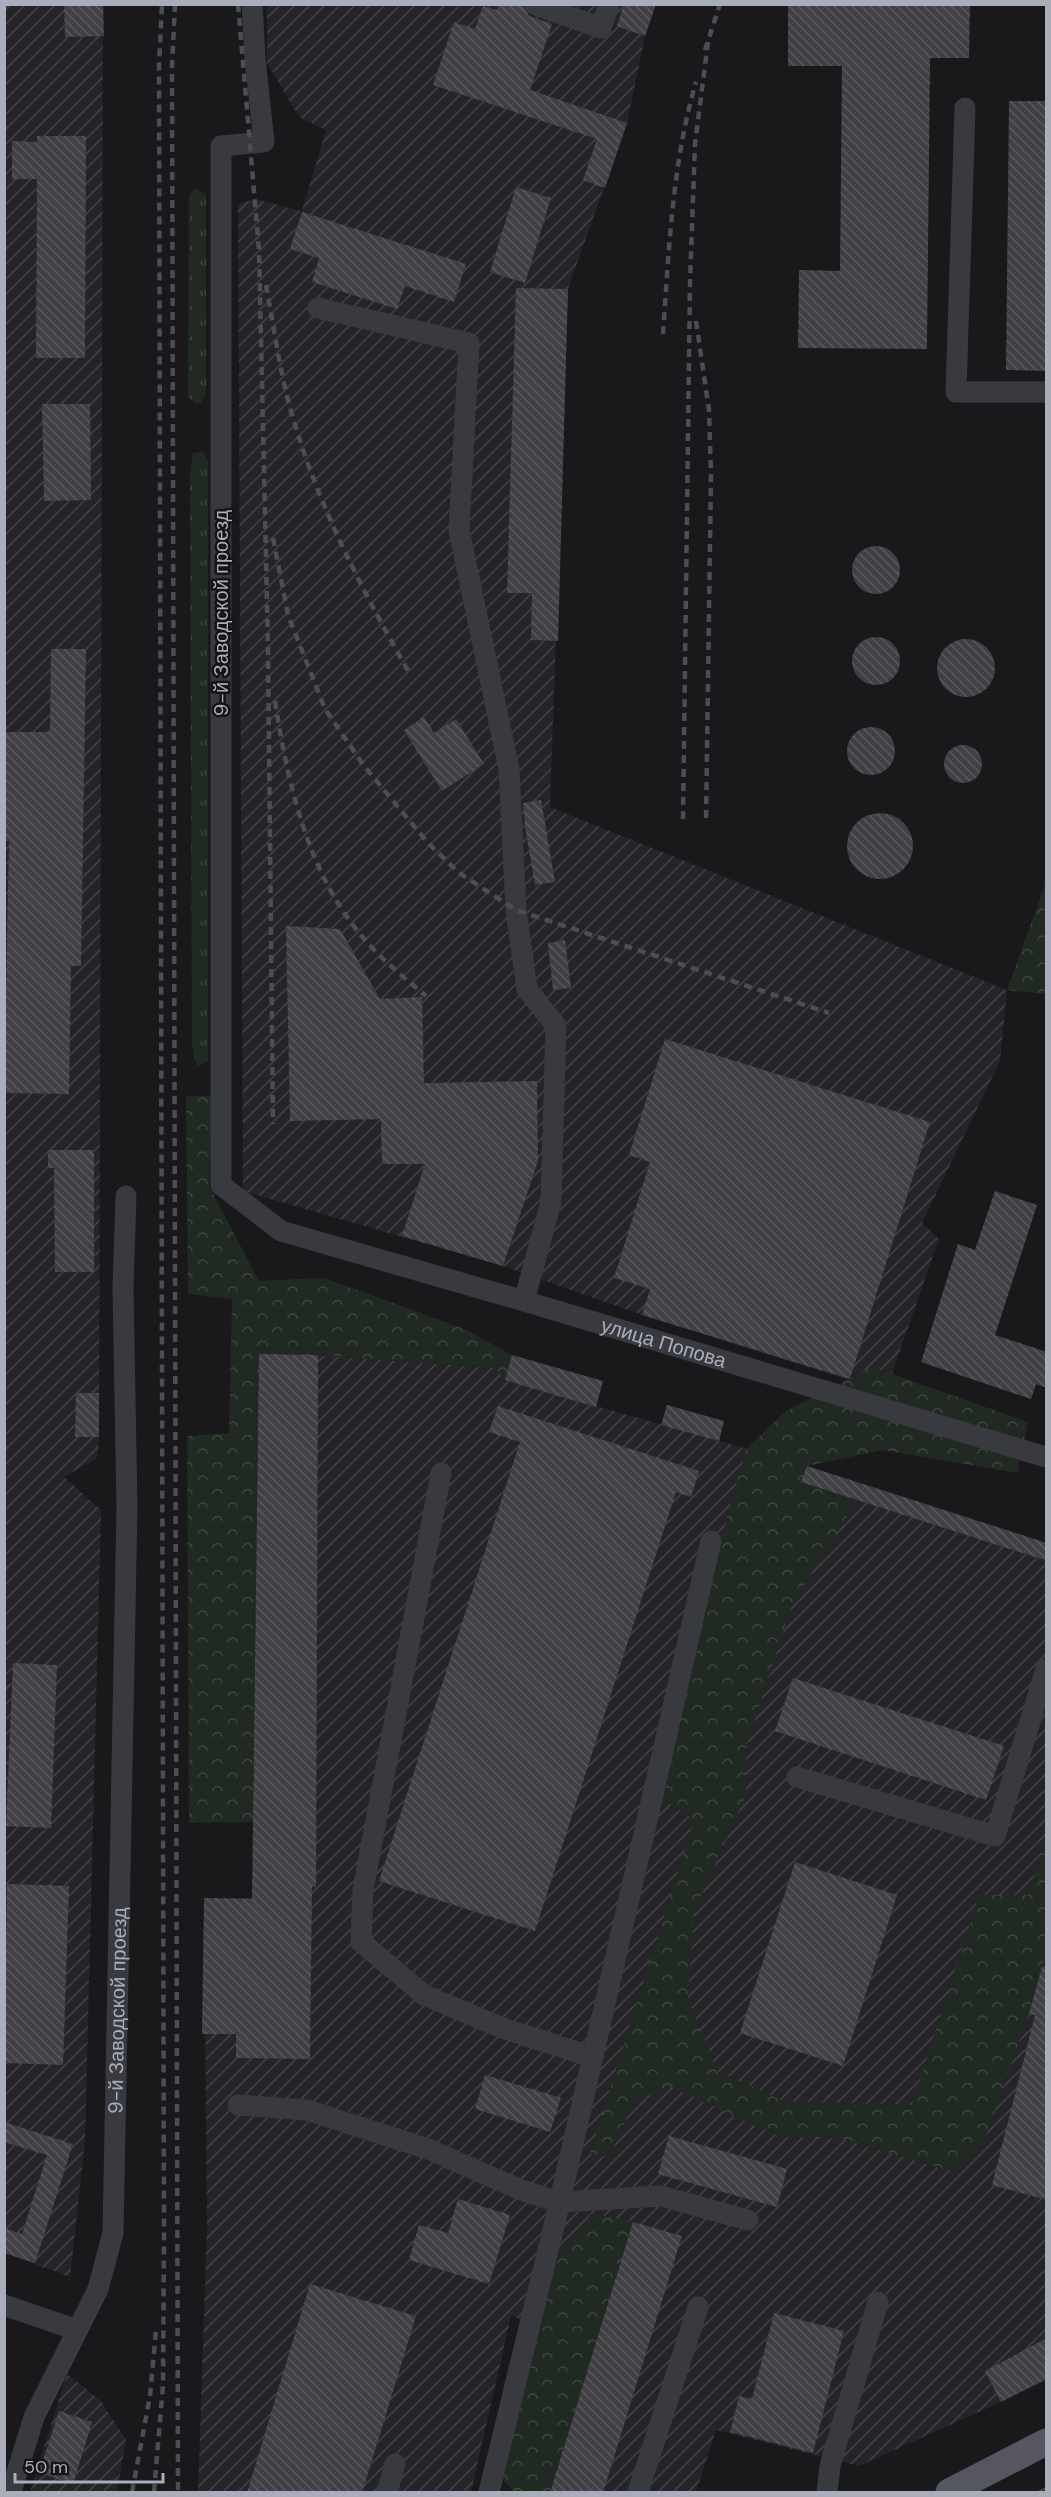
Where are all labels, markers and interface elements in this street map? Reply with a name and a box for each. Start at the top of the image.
street label: 9-й Заводской проезд [208,509,234,716]
street label: улица Попова [598,1312,730,1374]
street label: 9-й Заводской проезд [102,1907,132,2114]
scale bar [15,2446,164,2484]
text: 50 m [24,2455,68,2479]

